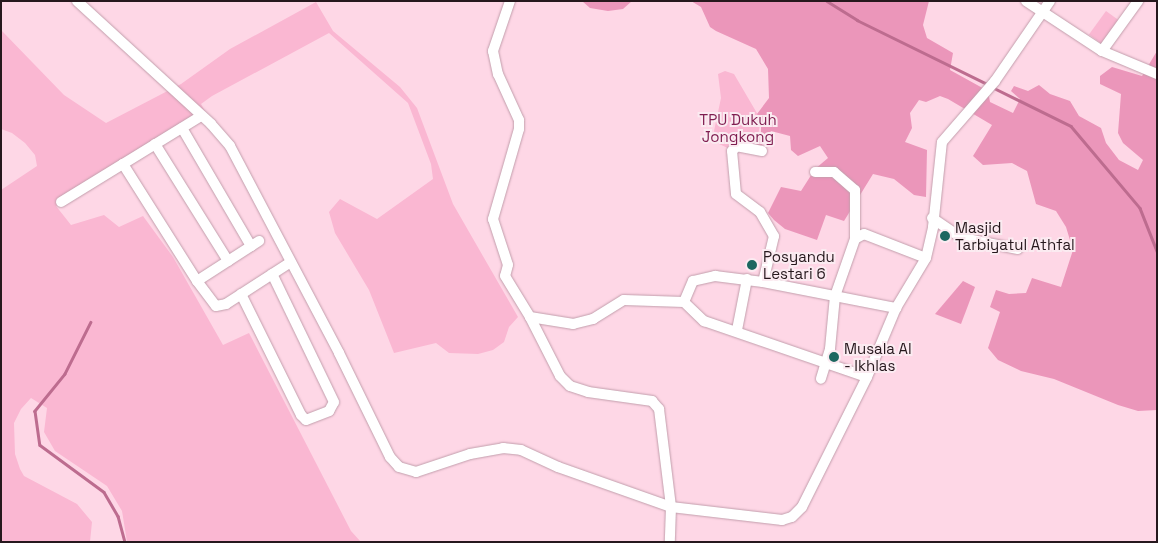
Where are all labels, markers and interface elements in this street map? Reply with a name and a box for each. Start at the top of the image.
park label: TPU Dukuh Jongkong [699,110,777,145]
place label: Masjid Tarbiyatul Athfal [955,218,1075,253]
marker: Masjid Tarbiyatul Athfal [939,230,951,242]
place label: Posyandu Lestari 6 [763,247,835,282]
marker: Posyandu Lestari 6 [745,258,759,272]
place label: Musala Al - Ikhlas [844,339,912,374]
marker: Musala Al - Ikhlas [828,351,840,363]

